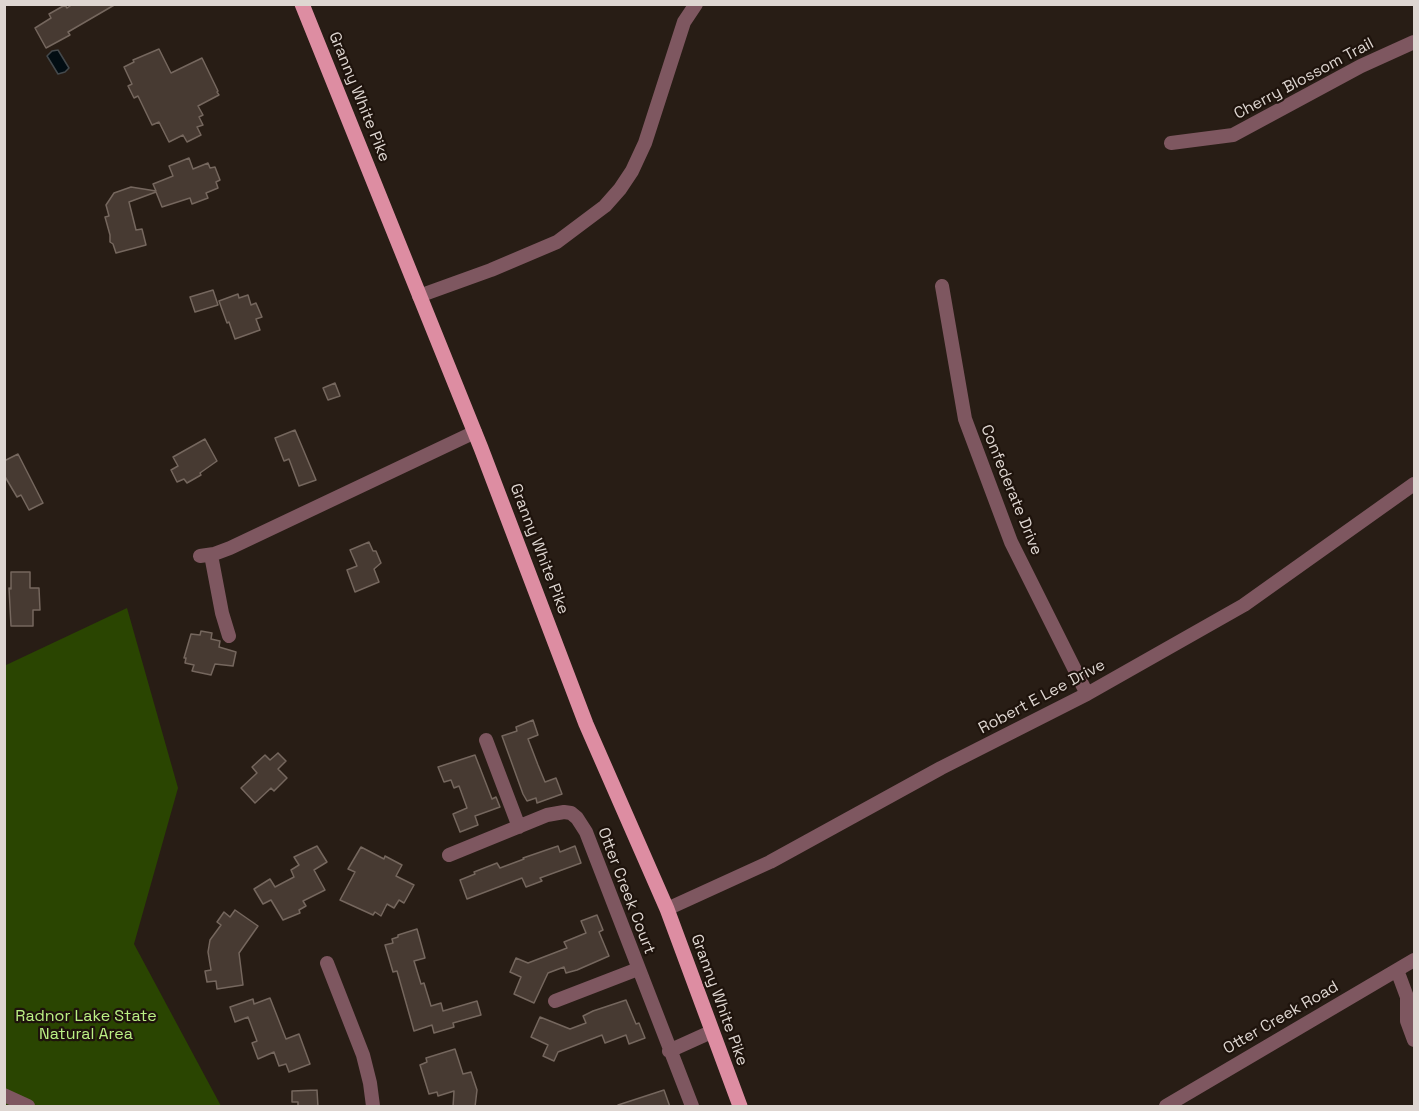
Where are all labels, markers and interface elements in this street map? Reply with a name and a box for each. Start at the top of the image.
street label: Granny White Pike [324,29,394,165]
street label: Cherry Blossom Trail [1231,34,1377,124]
street label: Confederate Drive [976,422,1046,558]
street label: Granny White Pike [505,481,573,617]
street label: Robert E Lee Drive [975,656,1109,738]
street label: Otter Creek Court [593,825,659,957]
street label: Granny White Pike [686,932,752,1068]
street label: Otter Creek Road [1220,977,1342,1059]
park label: Radnor Lake State Natural Area [15,1007,157,1045]

